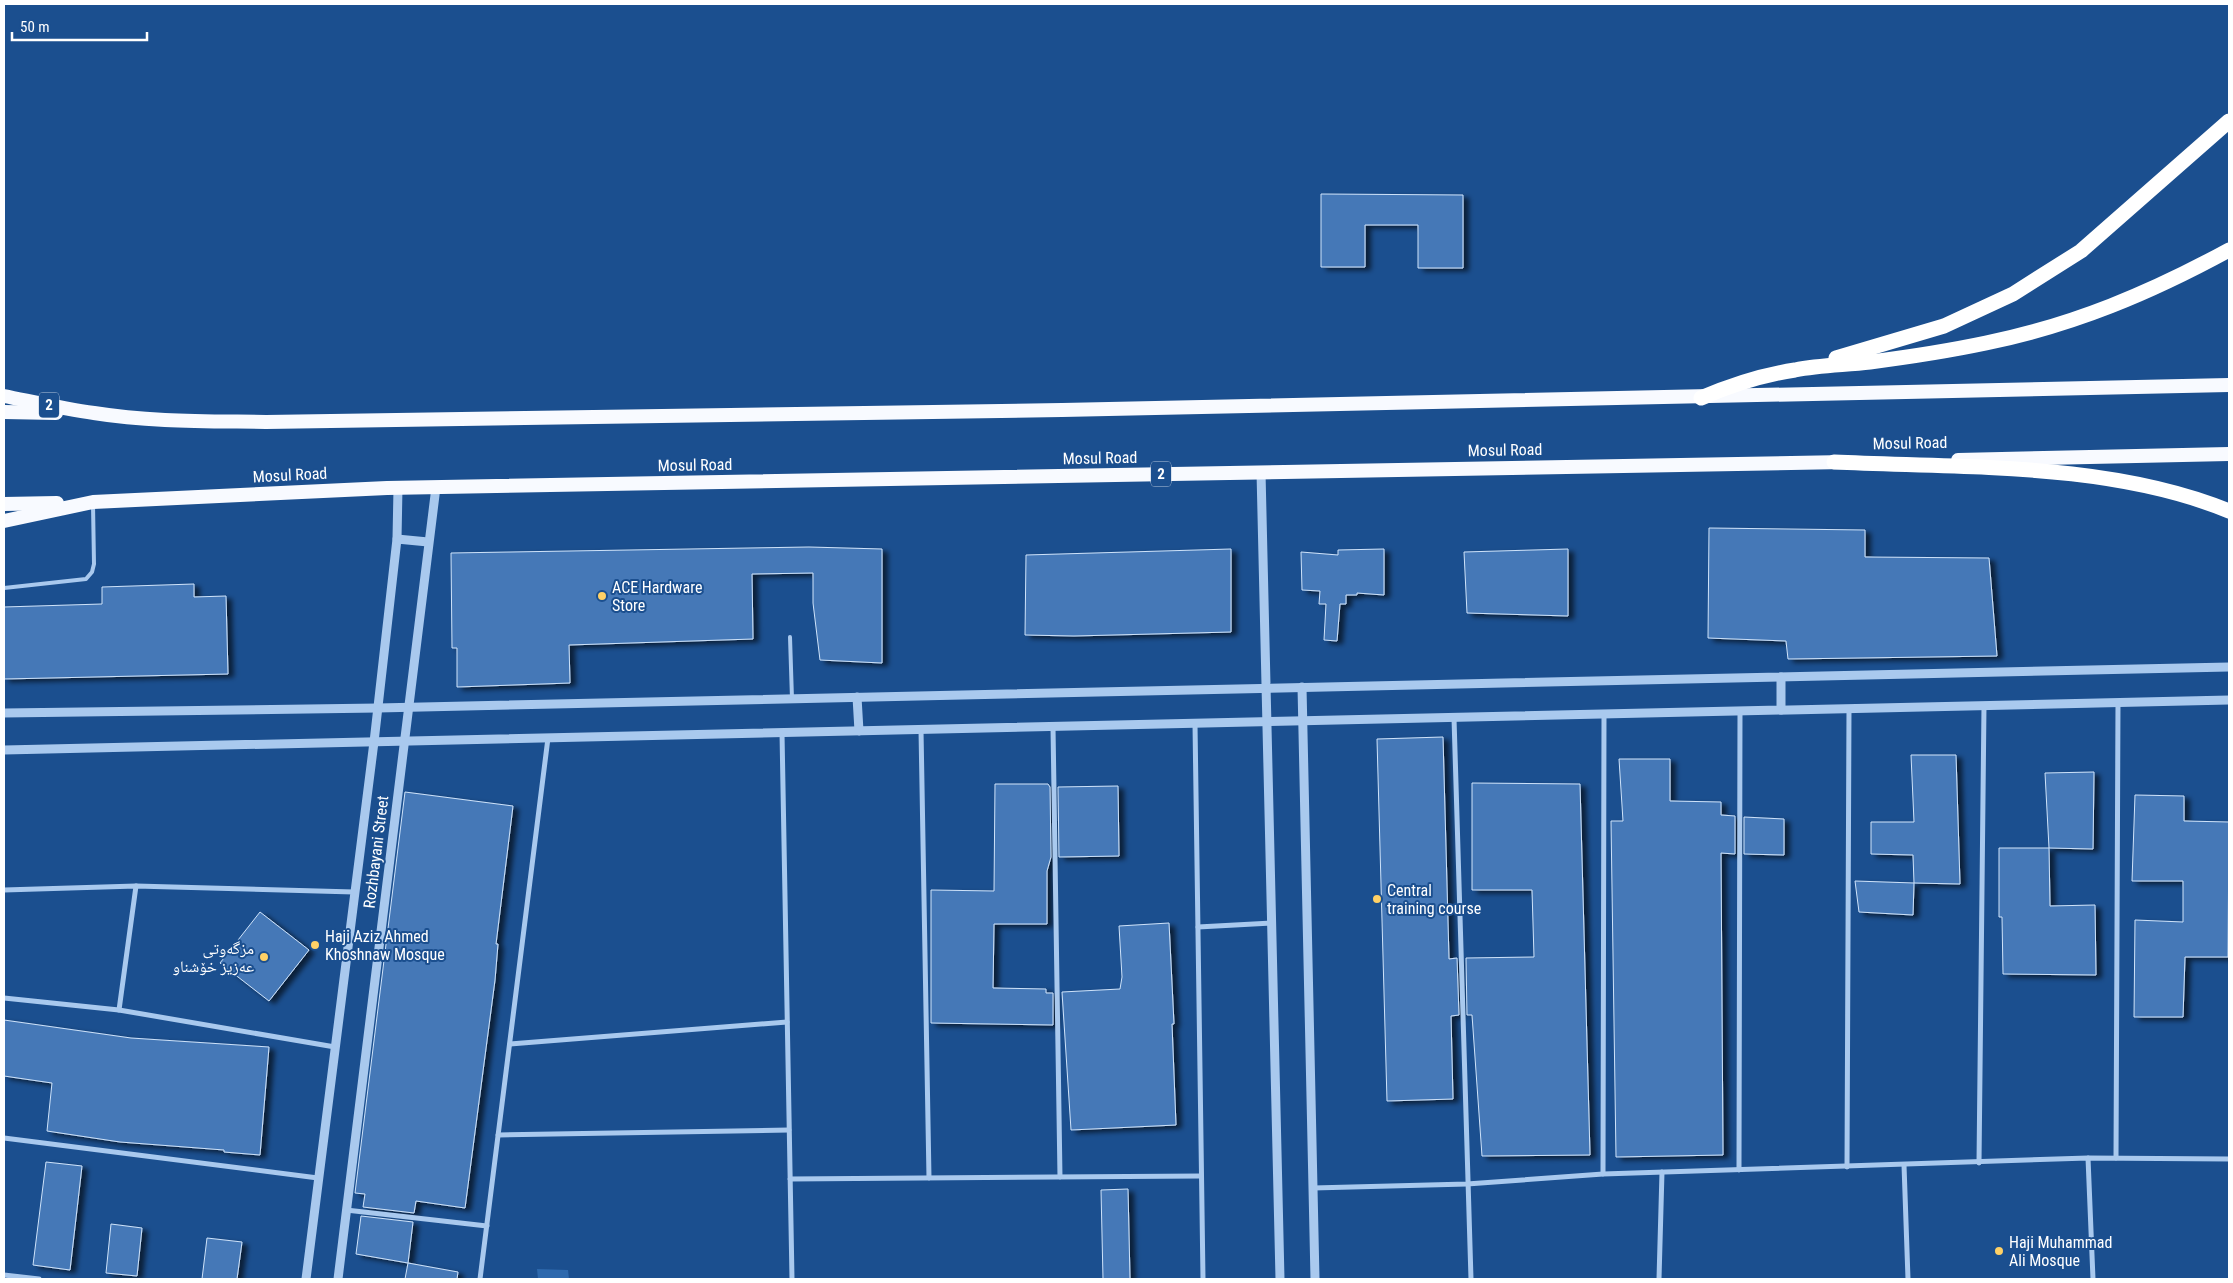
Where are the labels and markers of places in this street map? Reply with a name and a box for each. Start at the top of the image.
place label: ACE Hardware Store [612,578,702,615]
marker: ACE Hardware Store [596,590,608,602]
place label: Central training course [1387,881,1481,918]
marker: Central training course [1371,893,1383,905]
place label: Haji Aziz Ahmed Khoshnaw Mosque [325,927,445,964]
place label: مزگەوتی عەزیز خۆشناو [172,939,254,976]
marker: Haji Aziz Ahmed Khoshnaw Mosque [309,939,321,951]
marker: مزگەوتی عەزیز خۆشناو [258,951,270,963]
place label: Haji Muhammad Ali Mosque [2009,1233,2112,1270]
marker: Haji Muhammad Ali Mosque [1993,1245,2005,1257]

